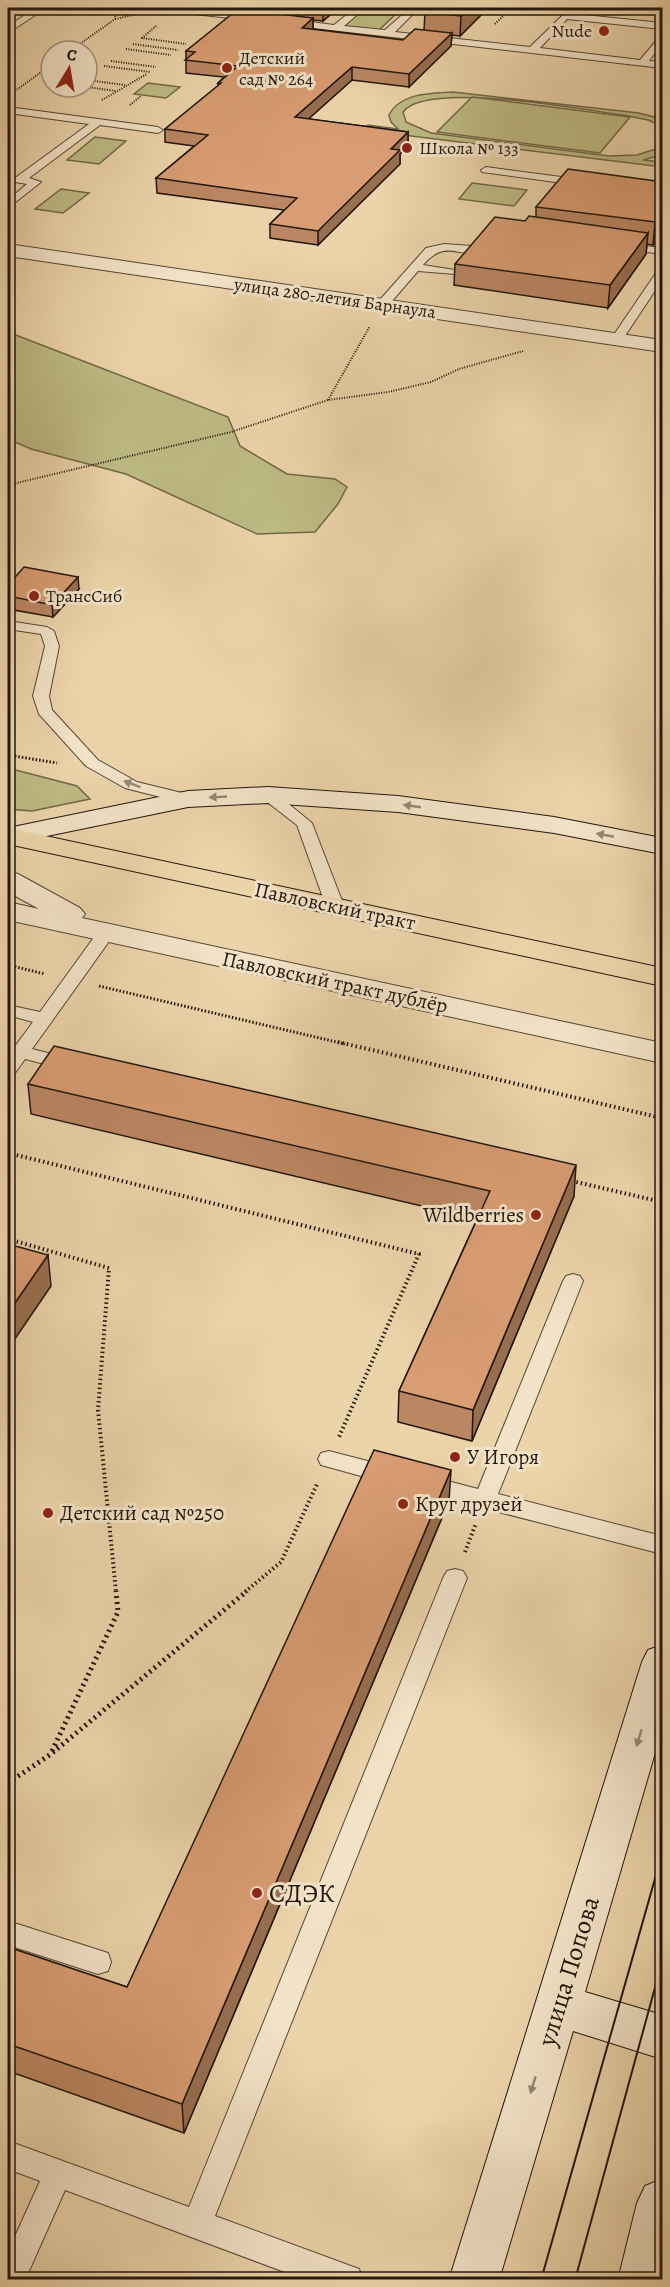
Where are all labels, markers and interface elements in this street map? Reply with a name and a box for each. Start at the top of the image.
place label: Nude [552,19,592,43]
marker: Nude [597,24,611,38]
north arrow [39,39,99,99]
text: С [65,44,79,67]
place label: Детский сад № 264 [239,46,313,91]
marker: Детский сад № 264 [220,61,234,75]
place label: Школа № 133 [419,136,519,160]
marker: Школа № 133 [400,141,414,155]
street label: улица 280-летия Барнаула [232,272,438,324]
place label: ТрансСиб [46,584,122,608]
marker: ТрансСиб [27,589,41,603]
one-way arrow [123,779,141,788]
one-way arrow [208,793,227,802]
one-way arrow [403,801,422,810]
one-way arrow [595,830,614,839]
street label: Павловский тракт [252,875,418,937]
street label: Павловский тракт дублёр [219,944,451,1020]
place label: Wildberries [422,1201,524,1229]
marker: Wildberries [529,1208,543,1222]
place label: У Игоря [467,1443,539,1471]
marker: У Игоря [448,1450,462,1464]
place label: Круг друзей [415,1490,523,1518]
marker: Круг друзей [396,1497,410,1511]
place label: Детский сад №250 [60,1499,224,1527]
marker: Детский сад №250 [41,1506,55,1520]
one-way arrow [634,1729,643,1747]
place label: СДЭК [269,1876,335,1911]
marker: СДЭК [250,1886,264,1900]
street label: улица Попова [529,1892,608,2051]
one-way arrow [528,2076,537,2094]

